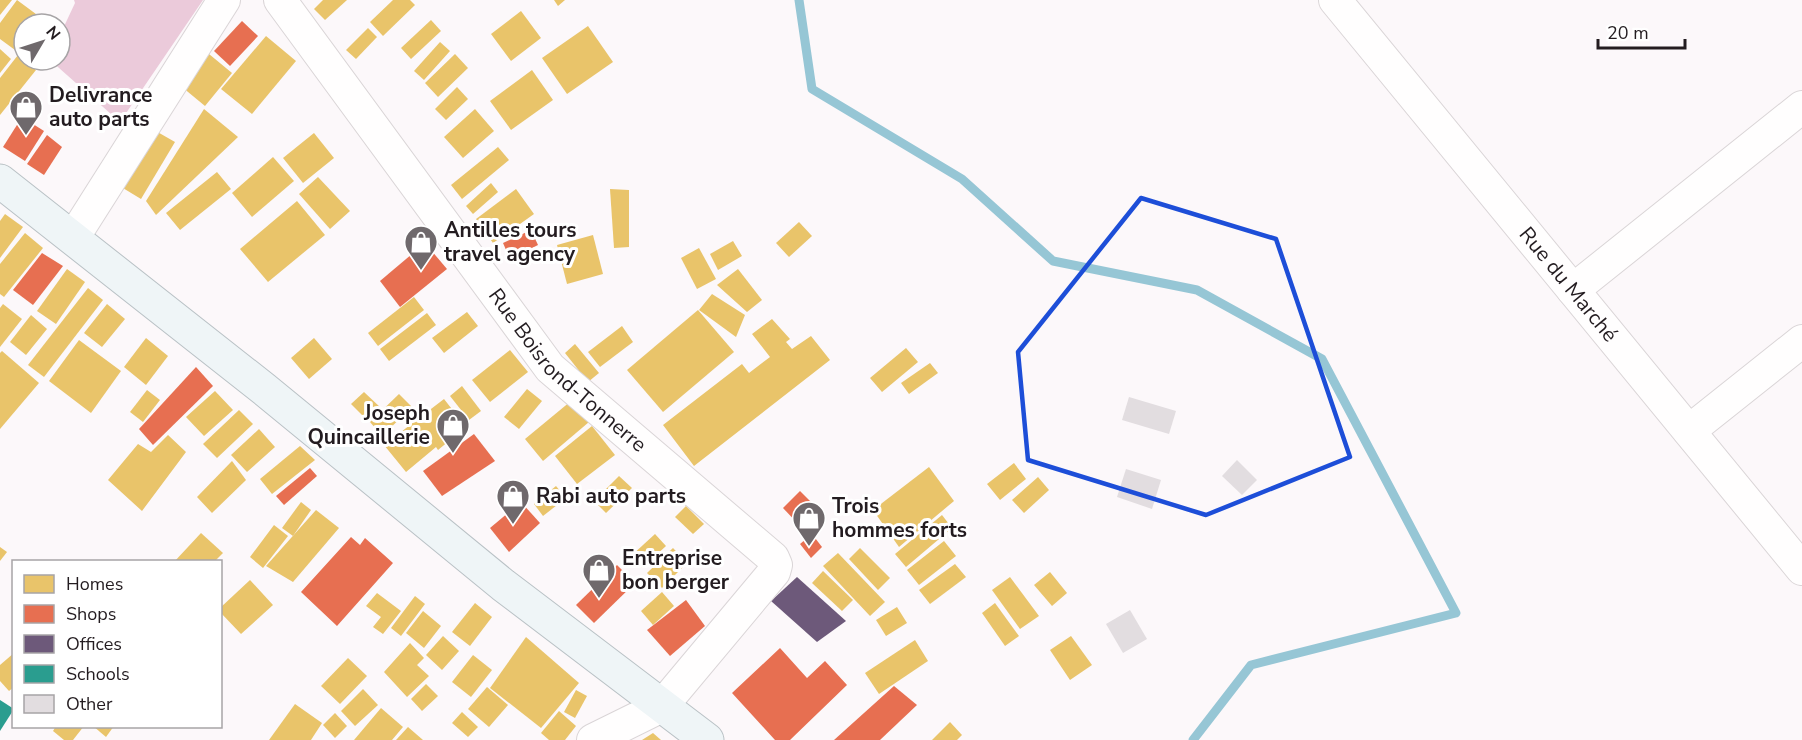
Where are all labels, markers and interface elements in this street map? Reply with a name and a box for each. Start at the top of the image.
north arrow [12,12,72,72]
scale bar [1598,12,1685,50]
text: 20 m [1607,21,1649,45]
text: N [41,22,65,45]
place label: Delivrance auto parts [49,81,153,133]
shop icon: Delivrance auto parts [8,89,44,136]
place label: Antilles tours travel agency [444,216,577,268]
street label: Rue du Marché [1513,221,1624,348]
shop icon: Antilles tours travel agency [403,224,439,271]
street label: Rue Boisrond-Tonnerre [482,283,653,458]
place label: Joseph Quincaillerie [307,399,430,451]
shop icon: Joseph Quincaillerie [435,407,471,454]
shop icon: Rabi auto parts [495,478,531,525]
place label: Rabi auto parts [536,482,686,510]
place label: Trois hommes forts [832,492,967,544]
shop icon: Trois hommes forts [791,500,827,547]
place label: Entreprise bon berger [622,544,730,596]
shop icon: Entreprise bon berger [581,552,617,599]
legend [12,560,222,728]
text: Homes [66,572,123,596]
text: Shops [66,602,116,626]
text: Offices [66,632,122,656]
text: Schools [66,662,130,686]
text: Other [66,692,113,716]

